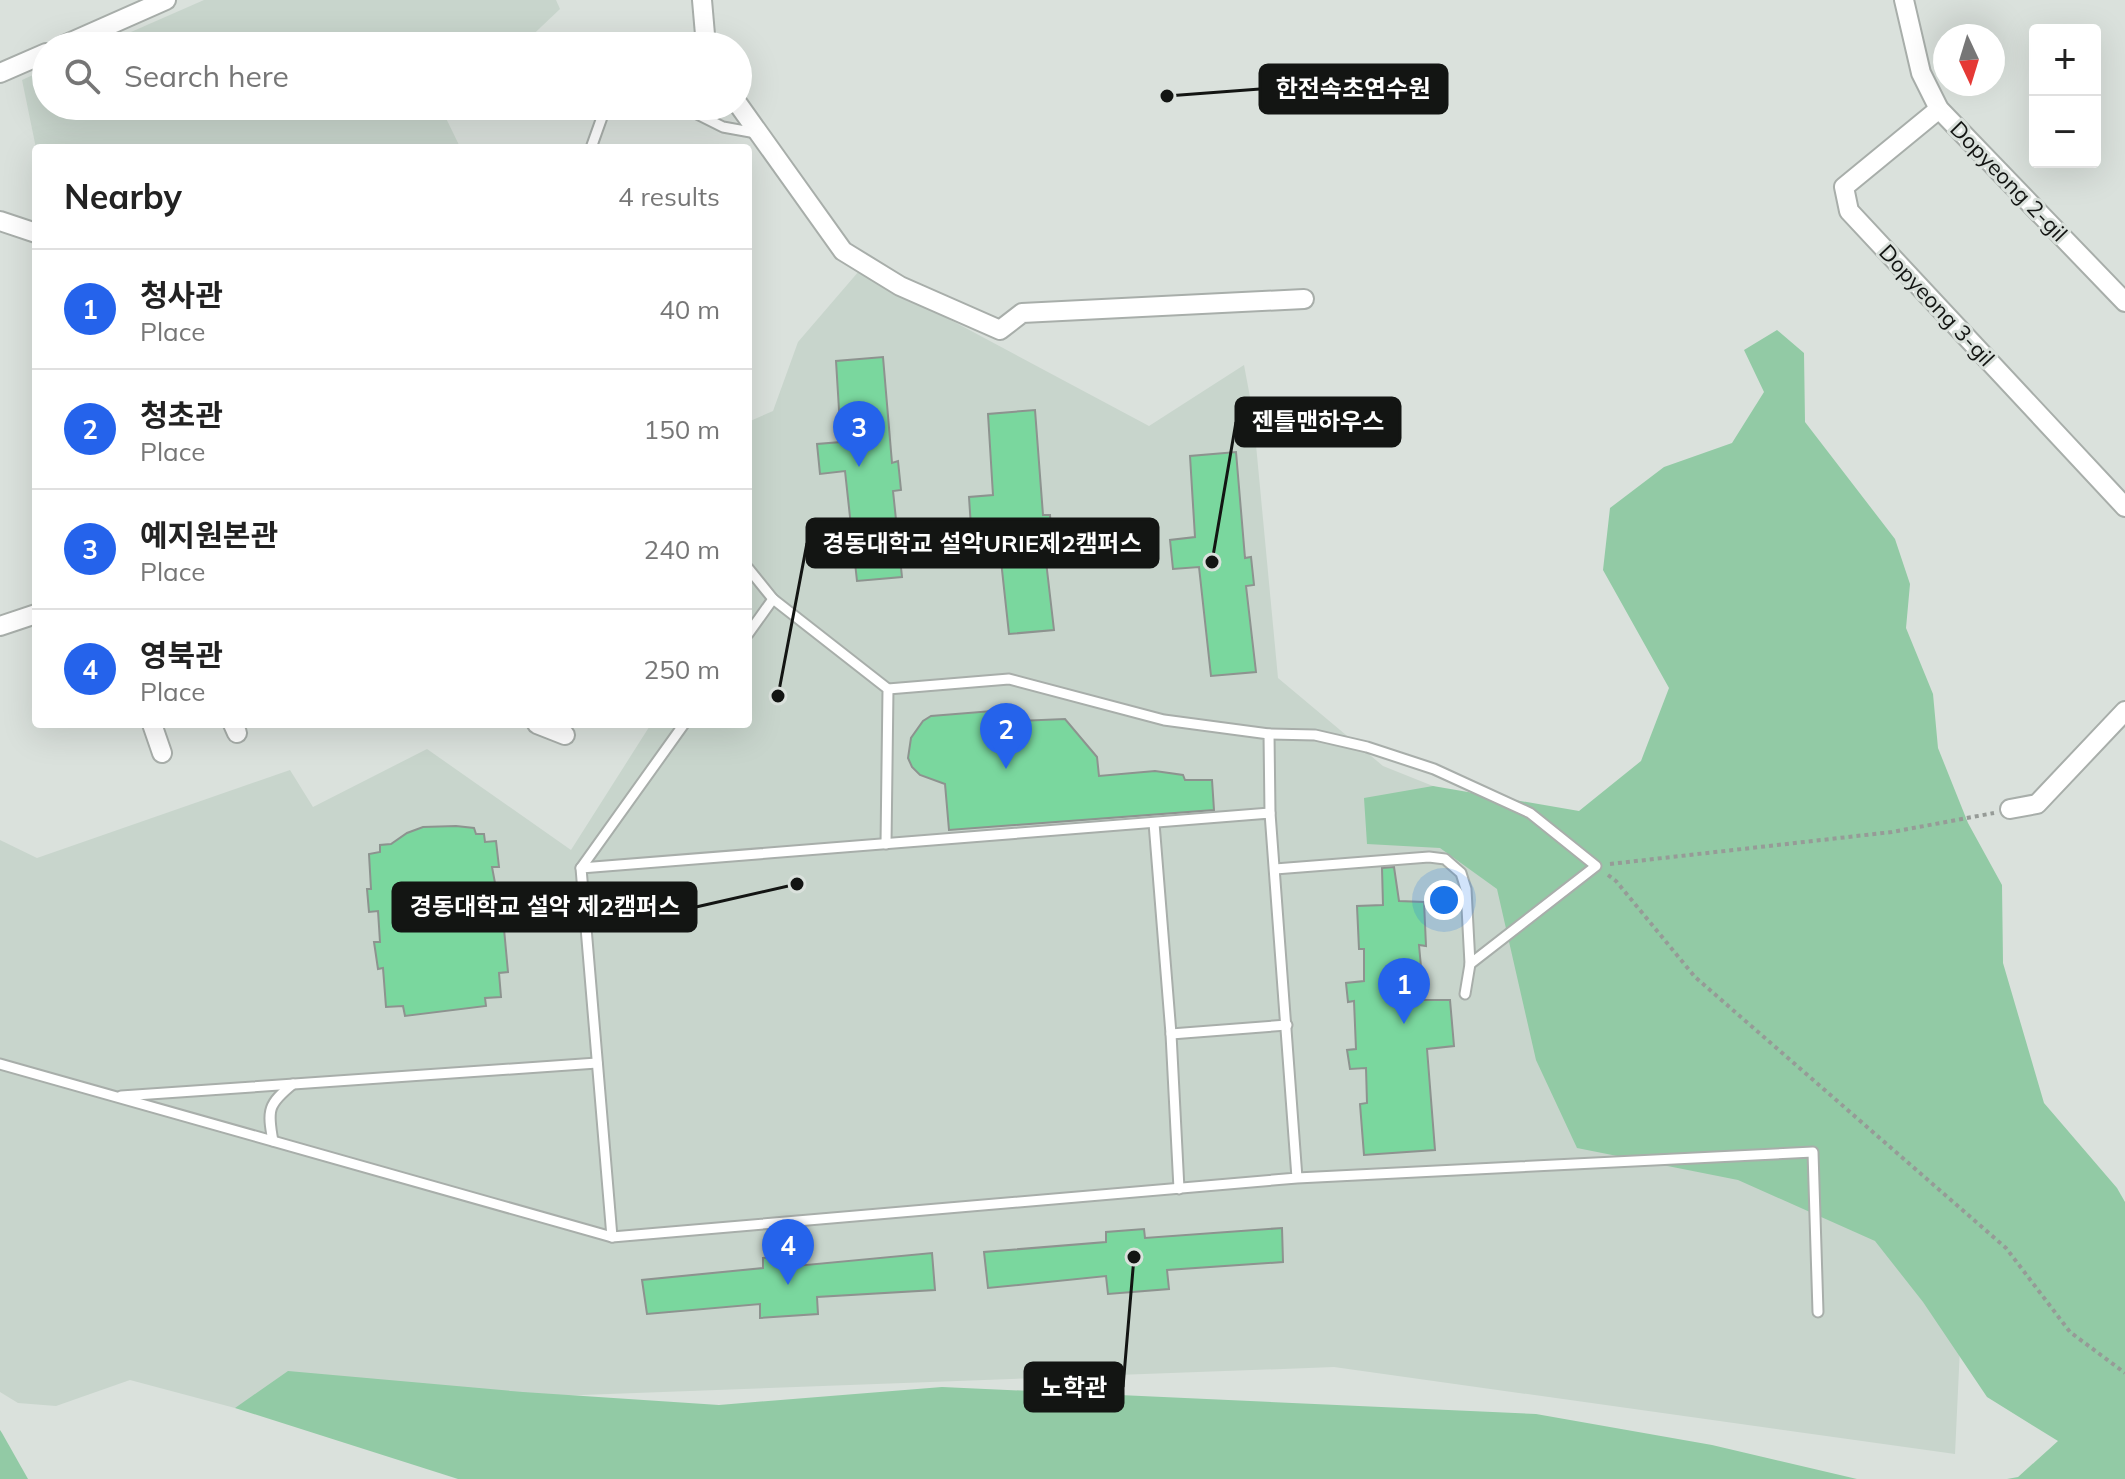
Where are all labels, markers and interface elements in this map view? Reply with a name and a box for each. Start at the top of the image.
north arrow [1933,24,2005,96]
map controls [2029,24,2101,168]
button: + [2029,24,2101,96]
search box [32,32,752,120]
icon: search [60,54,104,98]
text: Search here [124,57,289,95]
callout: 한전속초연수원 [1260,65,1447,113]
text: 한전속초연수원 [1276,73,1430,103]
button: − [2029,96,2101,168]
street label: Dopyeong 2-gil [1945,115,2073,247]
text: Nearby [64,175,182,218]
text: 4 results [618,180,720,213]
street label: Dopyeong 3-gil [1873,238,2001,372]
text: 청사관 [140,276,223,314]
text: 1 [82,293,98,326]
text: 40 m [659,293,720,326]
text: Place [140,315,205,348]
text: 청초관 [140,396,223,434]
callout: 젠틀맨하우스 [1236,398,1400,446]
pin: 3 [833,401,885,467]
text: 젠틀맨하우스 [1252,406,1384,436]
text: 2 [82,413,98,446]
text: 150 m [644,413,720,446]
text: Place [140,435,205,468]
text: 예지원본관 [140,516,278,554]
callout: 경동대학교 설악URIE제2캠퍼스 [807,519,1158,567]
text: 경동대학교 설악URIE제2캠퍼스 [822,528,1142,558]
text: 3 [82,533,98,566]
text: 240 m [644,533,720,566]
text: Place [140,555,205,588]
text: 영북관 [140,636,223,674]
text: 4 [82,653,98,686]
text: 250 m [644,653,720,686]
text: Place [140,675,205,708]
pin: 2 [980,703,1032,769]
your location [1424,880,1464,920]
callout: 경동대학교 설악 제2캠퍼스 [393,883,696,931]
text: 경동대학교 설악 제2캠퍼스 [410,891,680,921]
pin: 1 [1378,958,1430,1024]
pin: 4 [762,1219,814,1285]
callout: 노학관 [1025,1363,1123,1411]
text: 노학관 [1041,1372,1107,1402]

